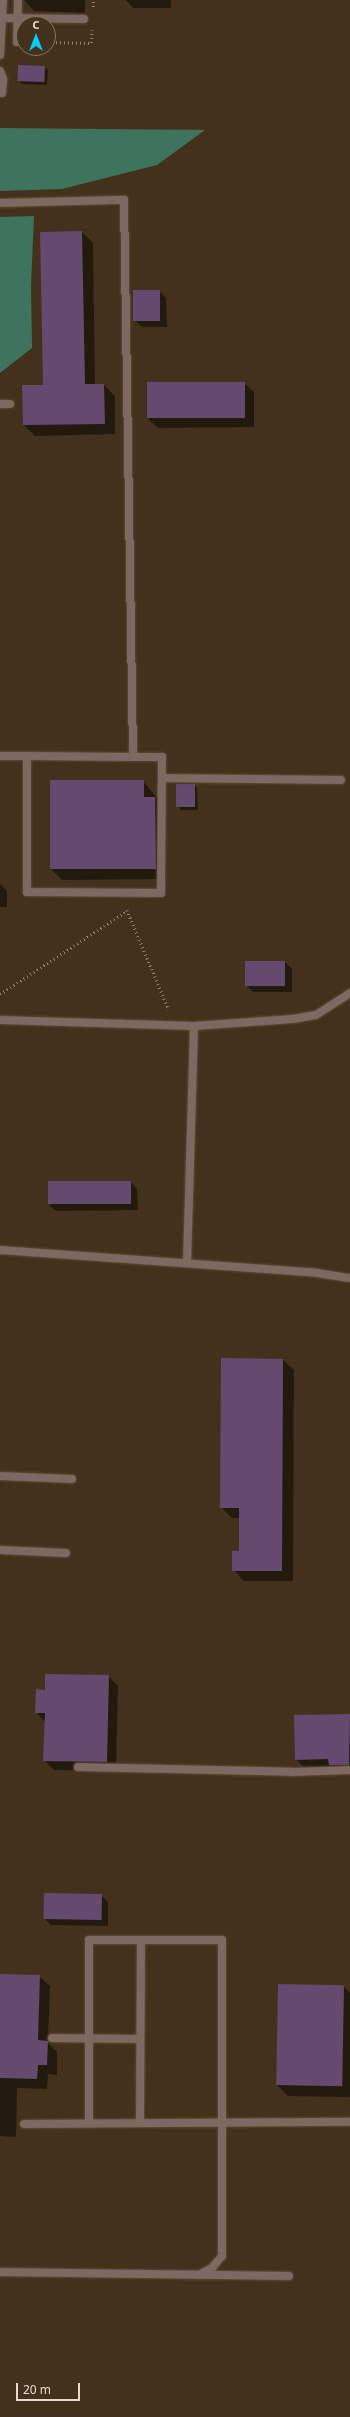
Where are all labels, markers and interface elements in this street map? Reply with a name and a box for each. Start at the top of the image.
north arrow [16,16,56,56]
text: С [32,17,40,32]
scale bar [18,2375,82,2401]
text: 20 m [23,2381,51,2398]

